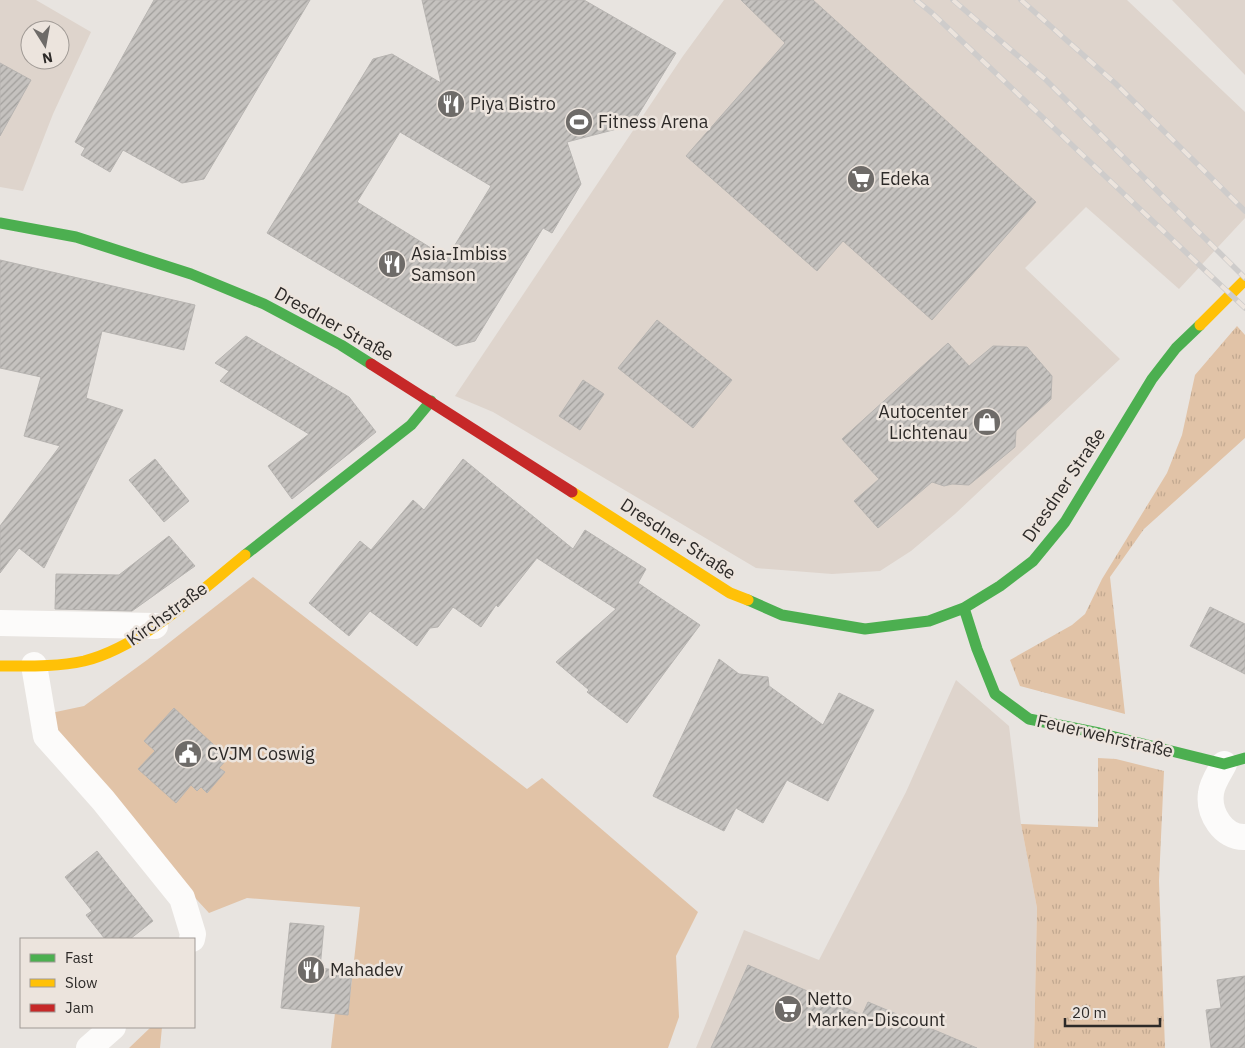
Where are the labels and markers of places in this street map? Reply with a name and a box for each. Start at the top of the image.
restaurant icon: Piya Bistro [436,89,466,119]
place label: Piya Bistro [470,92,556,115]
sports icon: Fitness Arena [564,107,594,137]
place label: Fitness Arena [598,110,709,133]
supermarket icon: Edeka [846,164,876,194]
place label: Edeka [880,167,930,190]
place label: Asia-Imbiss Samson [411,242,507,286]
restaurant icon: Asia-Imbiss Samson [377,249,407,279]
place label: Autocenter Lichtenau [878,400,968,444]
shop icon: Autocenter Lichtenau [972,407,1002,437]
public building icon: CVJM Coswig [173,739,203,769]
place label: CVJM Coswig [207,742,315,765]
restaurant icon: Mahadev [296,955,326,985]
place label: Mahadev [330,958,403,981]
place label: Netto Marken-Discount [807,987,945,1031]
supermarket icon: Netto Marken-Discount [773,994,803,1024]

